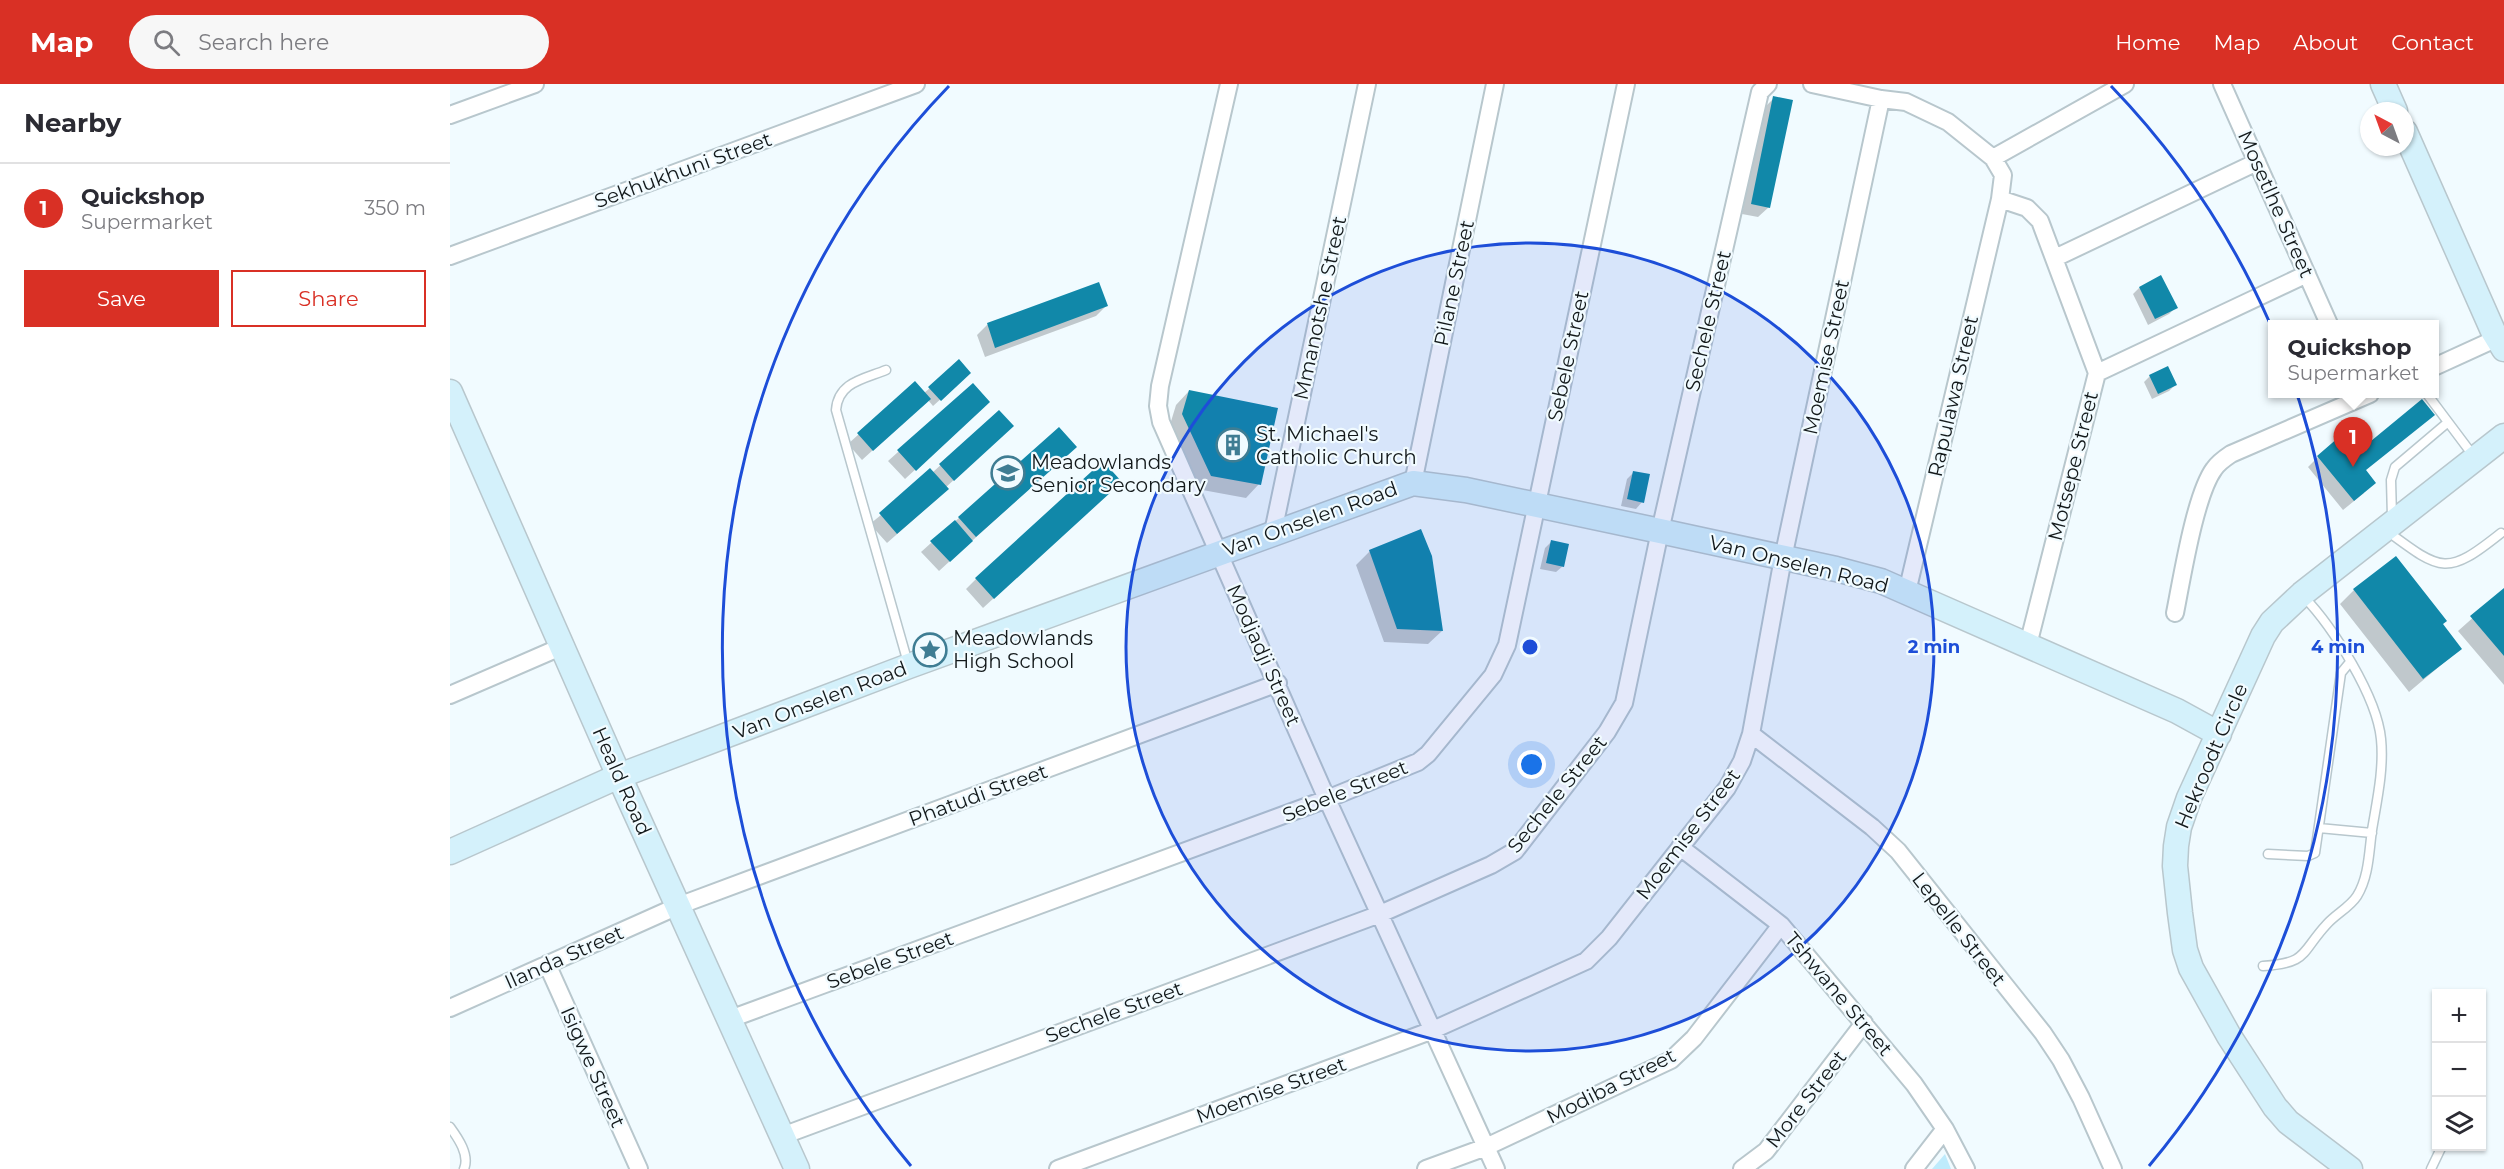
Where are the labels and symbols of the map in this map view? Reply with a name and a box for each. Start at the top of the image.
north arrow [2360,102,2414,156]
street label: Sekhukhuni Street [591,127,775,213]
street label: Mosetlhe Street [2233,127,2319,281]
street label: Mmanotshe Street [1289,214,1351,402]
street label: Pilane Street [1429,218,1479,348]
street label: Sechele Street [1680,248,1736,394]
street label: Moemise Street [1798,277,1854,437]
street label: Sebele Street [1542,288,1594,424]
street label: Rapulawa Street [1923,313,1983,479]
street label: Motsepe Street [2043,389,2103,543]
pin: 1 [2334,418,2372,467]
place label: St. Michael's Catholic Church [1256,422,1417,469]
building icon: St. Michael's Catholic Church [1215,427,1251,463]
place label: Meadowlands Senior Secondary [1031,450,1206,497]
school or university icon: Meadowlands Senior Secondary [990,455,1026,491]
street label: Van Onselen Road [1219,476,1401,562]
street label: Van Onselen Road [1707,530,1891,598]
street label: Modjadji Street [1222,580,1306,730]
place label: Meadowlands High School [953,626,1093,673]
place icon: Meadowlands High School [912,632,948,668]
text: 2 min [1908,636,1960,658]
text: 4 min [2311,636,2365,658]
centre of rings [1520,637,1540,657]
street label: Van Onselen Road [730,656,910,744]
street label: Hekroodt Circle [2170,680,2252,832]
street label: Heald Road [587,723,657,839]
street label: Sechele Street [1502,730,1612,858]
your location [1517,750,1546,779]
street label: Sebele Street [1279,755,1411,827]
street label: Phatudi Street [905,759,1051,831]
street label: Moemise Street [1631,764,1745,904]
street label: Lepelle Street [1907,867,2011,991]
street label: Ilanda Street [501,920,627,994]
street label: Sebele Street [823,926,957,994]
street label: Tshwane Street [1780,927,1898,1061]
street label: Sechele Street [1042,976,1186,1048]
street label: Isigwe Street [556,1003,630,1131]
street label: Modiba Street [1542,1043,1680,1129]
street label: More Street [1760,1045,1852,1153]
street label: Moemise Street [1193,1052,1349,1128]

